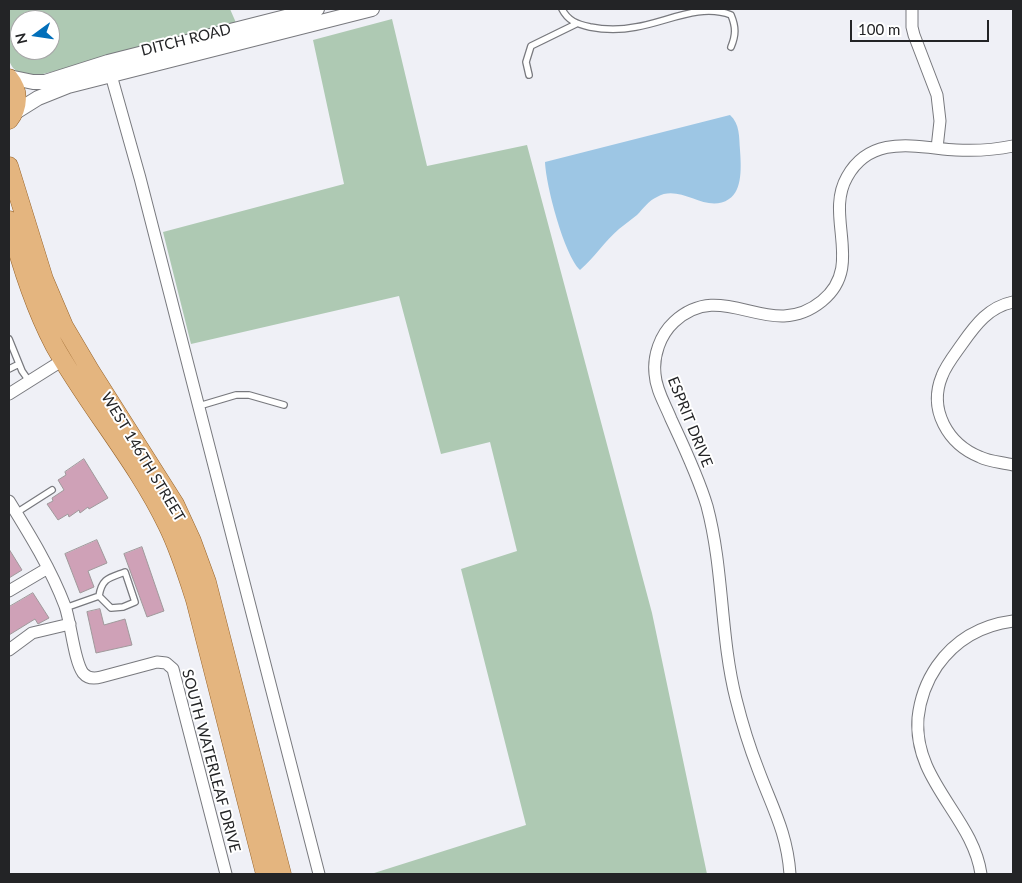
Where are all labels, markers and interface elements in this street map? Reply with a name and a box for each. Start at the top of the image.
north arrow [10,10,60,60]
scale bar [852,10,991,42]
street label: DITCH ROAD [139,20,233,60]
text: 100 m [858,20,900,38]
text: N [11,31,30,46]
street label: ESPRIT DRIVE [664,374,716,470]
street label: WEST 146TH STREET [97,389,189,525]
street label: SOUTH WATERLEAF DRIVE [178,667,244,855]

